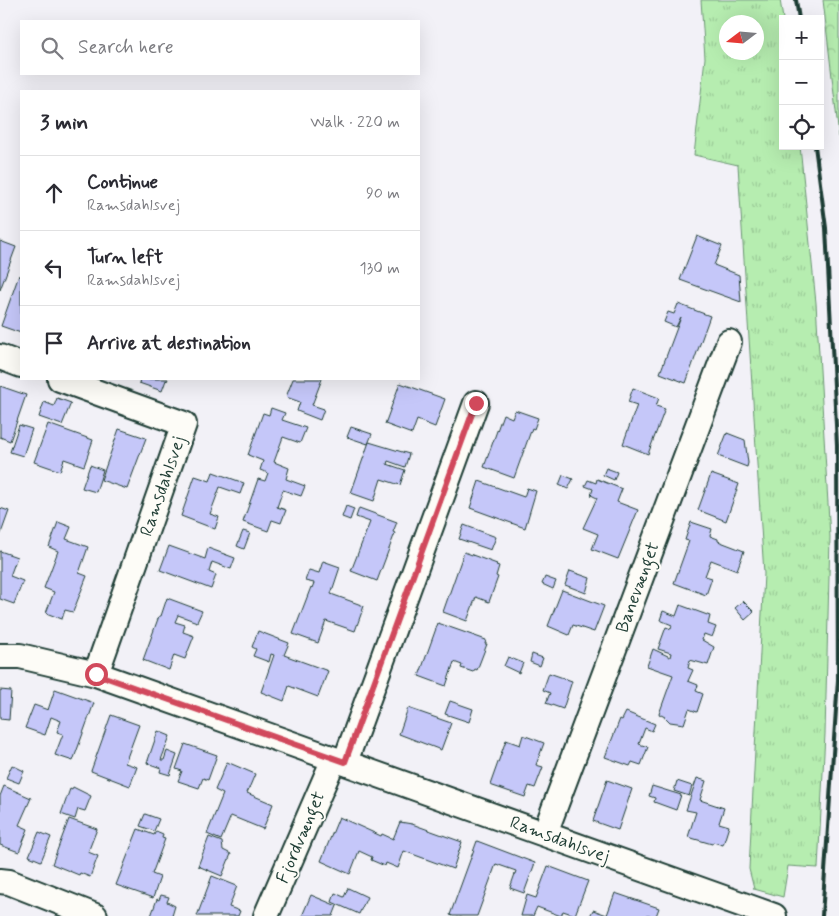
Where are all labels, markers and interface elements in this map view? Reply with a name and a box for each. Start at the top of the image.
north arrow [719,15,764,60]
map controls [779,15,824,150]
button: + [779,15,824,60]
search box [20,20,420,75]
icon: search [38,34,66,62]
text: Search here [78,35,174,60]
button: − [779,60,824,105]
button: locate [779,105,824,150]
text: 3 min [40,109,88,137]
text: Walk · 220 m [310,112,400,133]
text: Continue [87,170,158,195]
icon: ahead [40,179,68,207]
text: 90 m [366,183,400,204]
text: Ramsdahlsvej [87,195,180,216]
text: Turn left [87,245,163,270]
icon: left [40,254,68,282]
text: 130 m [359,258,400,279]
text: Ramsdahlsvej [87,270,180,291]
icon: arrive [40,329,68,357]
text: Arrive at destination [87,331,251,356]
route end [465,392,488,415]
street label: Ramsdahlsvej [135,433,191,540]
street label: Banevænget [610,539,667,637]
route start [85,663,108,686]
street label: Fjordvænget [271,788,333,888]
street label: Ramsdahlsvej [506,811,613,869]

